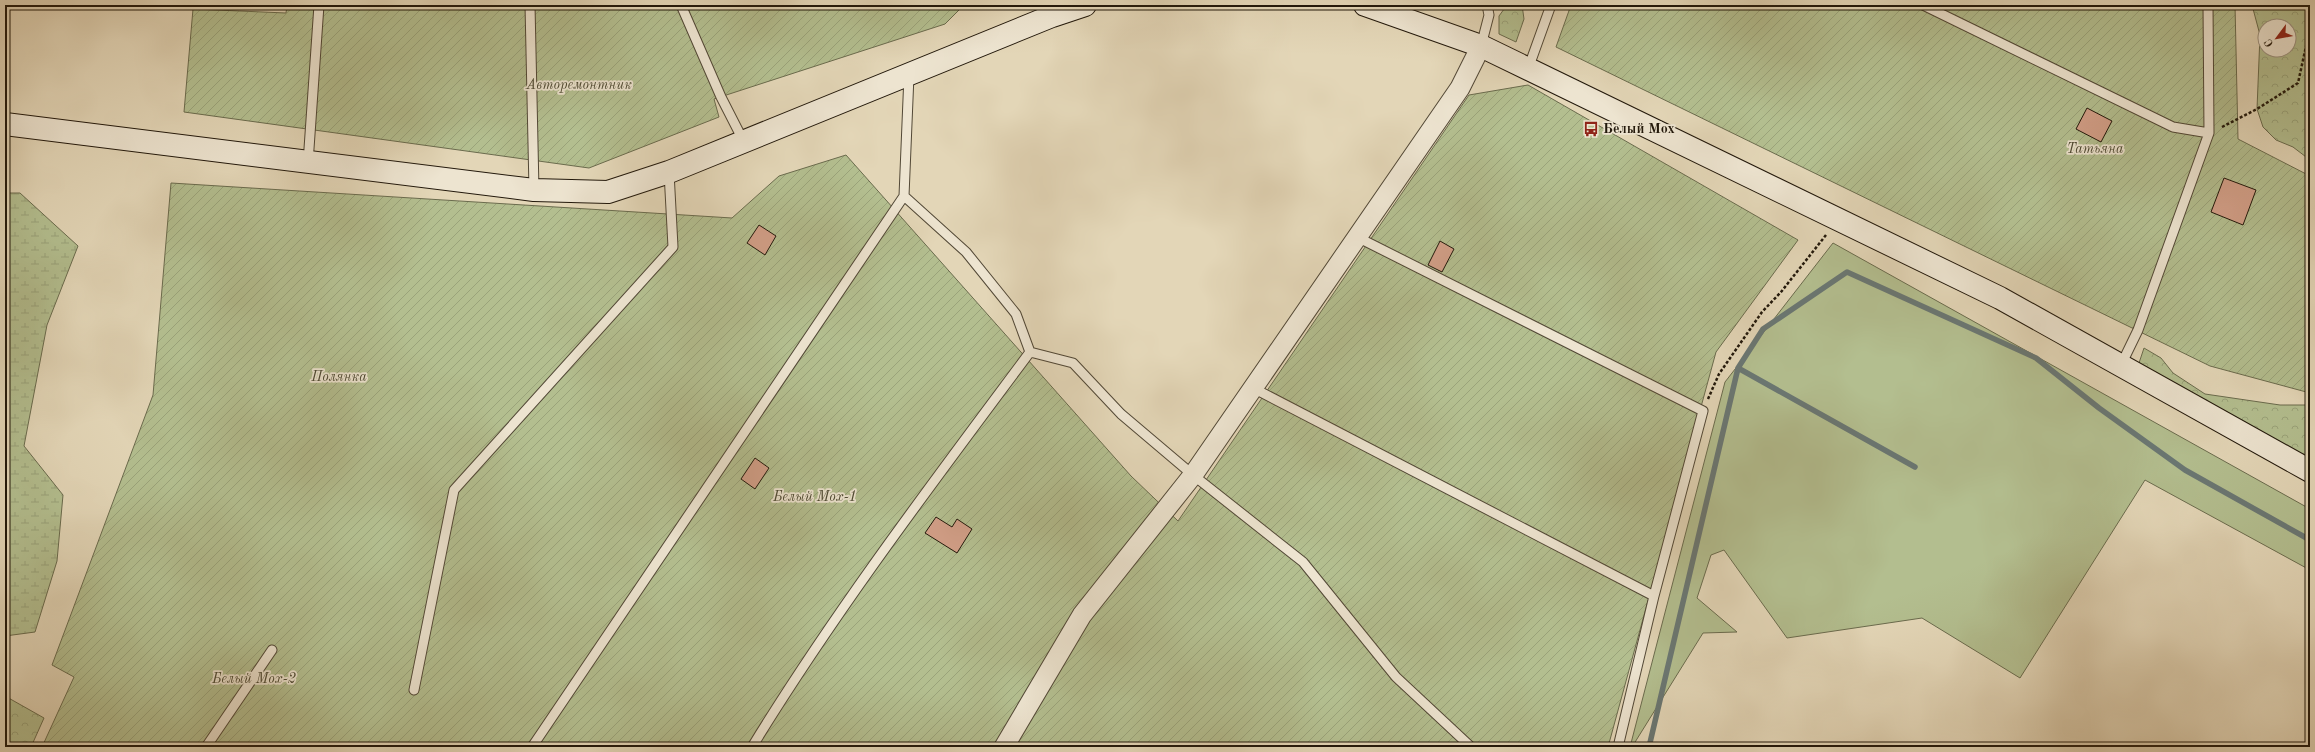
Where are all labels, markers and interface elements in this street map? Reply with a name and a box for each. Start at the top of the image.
north arrow [2257,18,2297,58]
text: С [2263,37,2276,48]
park label: Авторемонтник [525,78,632,93]
bus stop icon: Белый Мох [1582,120,1600,138]
place label: Белый Мох [1603,122,1675,136]
park label: Татьяна [2067,142,2124,156]
park label: Полянка [310,370,367,384]
park label: Белый Мох-1 [772,490,857,504]
park label: Белый Мох-2 [211,672,296,686]

